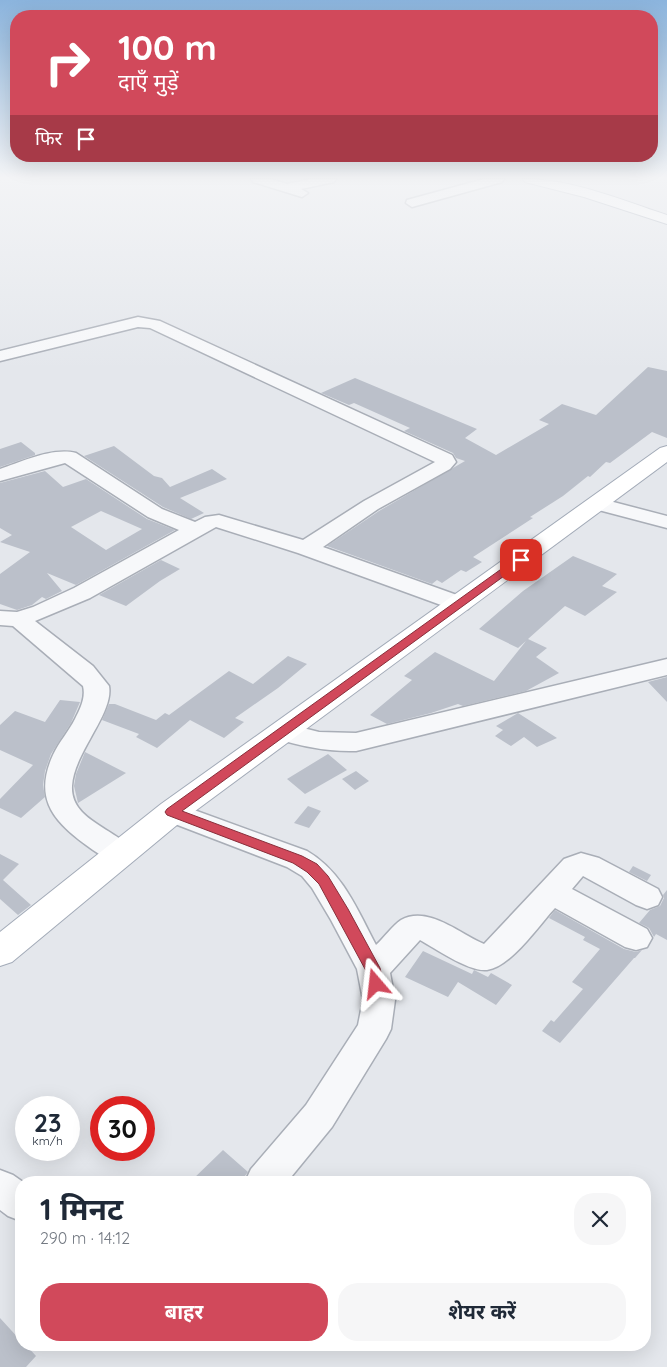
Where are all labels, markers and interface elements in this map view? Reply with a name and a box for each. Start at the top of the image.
text: 100 m [118,25,217,69]
icon: right [35,30,100,95]
text: दाएँ मुड़ें [118,68,178,96]
icon: arrive [72,125,100,153]
text: फिर [35,126,62,150]
pin [500,539,542,581]
icon: arrive [507,546,535,574]
position arrow [349,957,401,1009]
speed limit sign: 30 [90,1096,155,1161]
text: 23 [34,1107,61,1138]
text: km/h [32,1133,63,1148]
text: 1 मिनट [40,1190,123,1228]
button: close [574,1193,626,1245]
text: 290 m · 14:12 [40,1228,130,1248]
button: बाहर [40,1283,328,1341]
button: शेयर करें [338,1283,626,1341]

